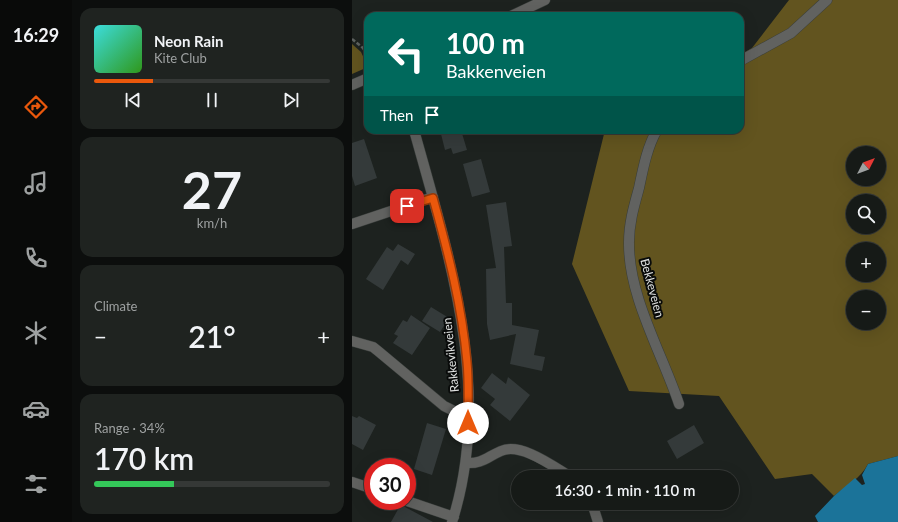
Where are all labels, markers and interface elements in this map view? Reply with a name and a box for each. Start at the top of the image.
text: 16:29 [13,24,59,46]
text: 100 m [446,26,525,60]
icon: left [380,28,432,80]
text: Neon Rain [154,32,223,50]
text: Kite Club [154,50,207,66]
text: Bakkenveien [446,60,546,82]
icon: previous [122,89,144,111]
icon: pause [201,89,223,111]
icon: next [280,89,302,111]
icon: directions [22,93,50,121]
icon: arrive [421,104,443,126]
text: Then [380,106,413,124]
north arrow [846,146,886,186]
map controls [846,146,886,330]
text: 27 [182,158,242,220]
icon: music [22,169,50,197]
pin [390,189,424,223]
button: search [846,194,886,234]
icon: arrive [396,195,418,217]
text: km/h [197,215,227,231]
button: + [846,242,886,282]
icon: phone [22,244,50,272]
street label: Bekkeveien [637,257,668,319]
button: − [846,290,886,330]
text: Climate [94,298,137,314]
street label: Rakkevikveien [439,317,462,393]
text: 21° [188,318,236,354]
icon: climate [22,319,50,347]
text: − [94,323,107,350]
text: + [317,323,330,350]
icon: car [22,395,50,423]
position arrow [447,402,489,444]
text: Range · 34% [94,420,165,436]
text: 170 km [94,440,194,476]
speed limit sign: 30 [364,458,416,510]
icon: filters [22,470,50,498]
text: 16:30 · 1 min · 110 m [555,481,695,499]

